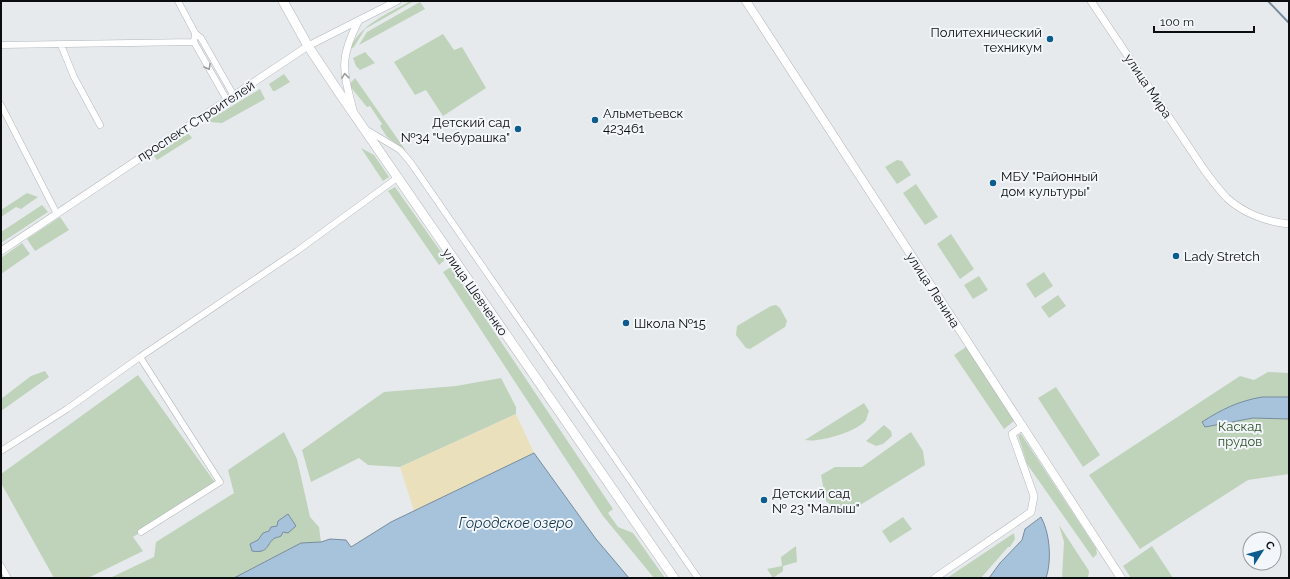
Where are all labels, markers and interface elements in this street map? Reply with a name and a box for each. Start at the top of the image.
scale bar [1154,8,1254,34]
text: 100 m [1160,15,1194,29]
place label: Политехнический техникум [930,25,1042,55]
marker: Политехнический техникум [1045,34,1055,44]
street label: улица Мира [1121,51,1175,121]
one-way arrow [204,63,211,70]
one-way arrow [341,73,350,79]
street label: проспект Строителей [135,77,257,165]
place label: Альметьевск 423461 [603,106,684,136]
place label: Детский сад №34 "Чебурашка" [401,115,510,145]
marker: Альметьевск 423461 [590,115,600,125]
marker: Детский сад №34 "Чебурашка" [513,124,523,134]
place label: МБУ "Районный дом культуры" [1001,169,1098,199]
marker: МБУ "Районный дом культуры" [988,178,998,188]
street label: улица Шевченко [439,245,511,339]
street label: улица Ленина [903,249,963,331]
place label: Lady Stretch [1184,249,1260,264]
marker: Lady Stretch [1171,251,1181,261]
place label: Школа №15 [634,316,706,331]
marker: Школа №15 [621,318,631,328]
park label: Каскад прудов [1218,419,1262,449]
place label: Детский сад № 23 "Малыш" [772,486,860,516]
marker: Детский сад № 23 "Малыш" [759,495,769,505]
water label: Городское озеро [459,515,573,531]
north arrow [1242,531,1282,571]
text: С [1262,539,1277,553]

